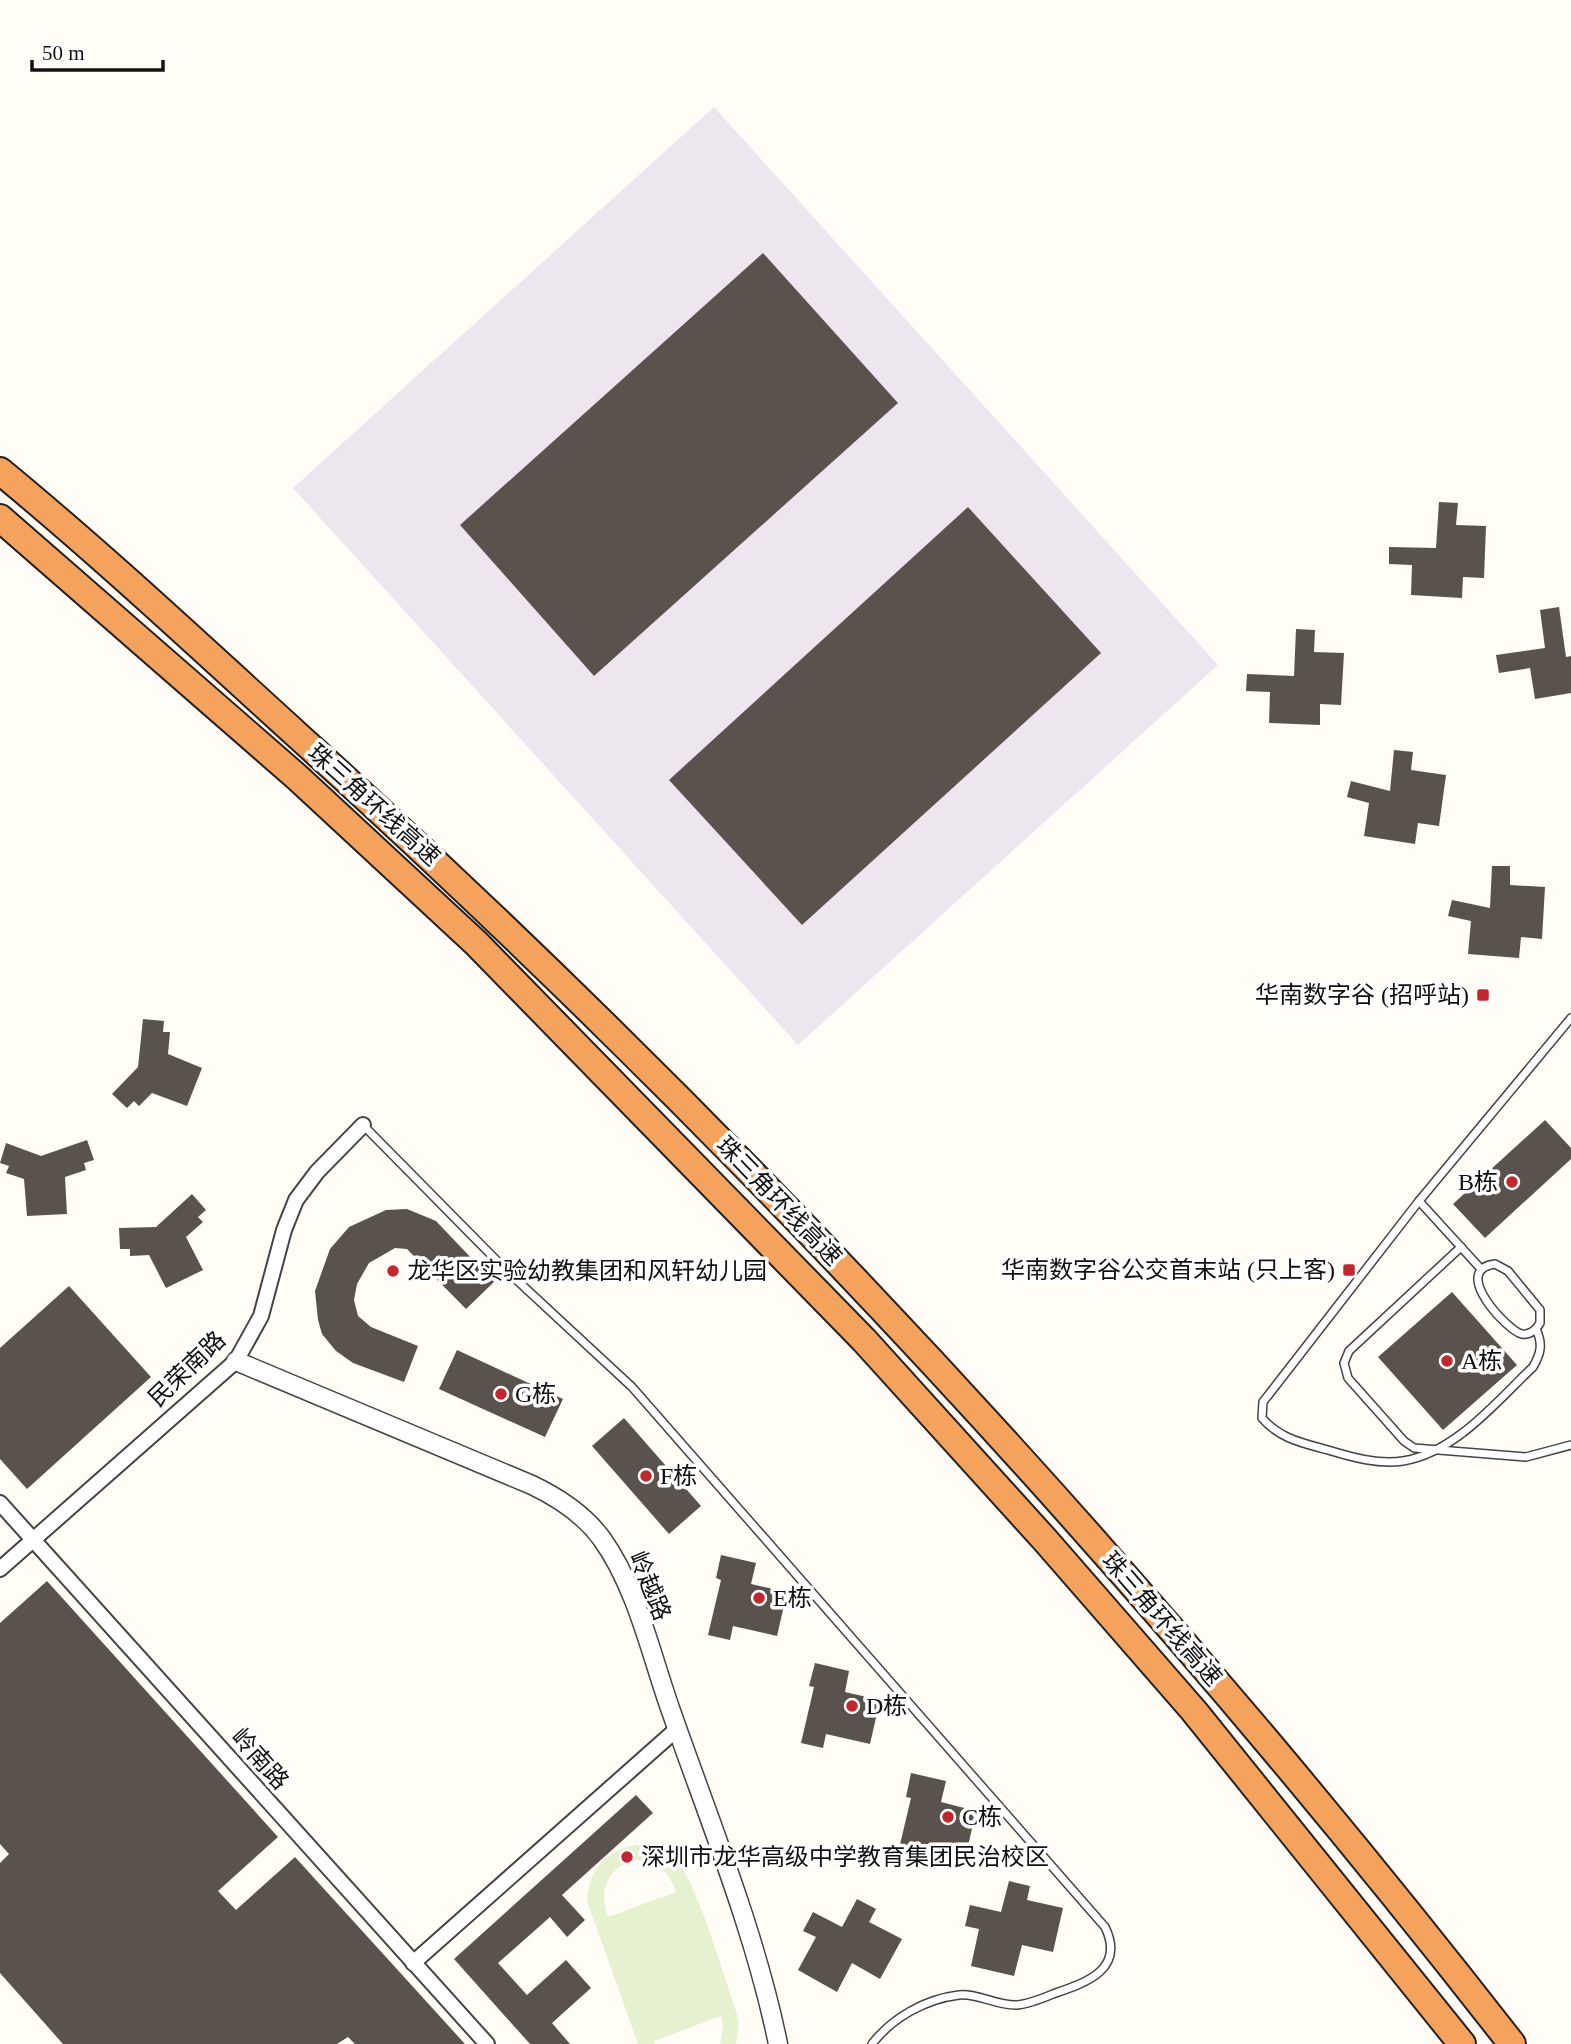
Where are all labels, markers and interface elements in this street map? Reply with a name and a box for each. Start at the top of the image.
scale bar [32,28,163,72]
text: 50 m [42,41,85,65]
street label: 珠三角环线高速 [303,739,445,871]
place label: 华南数字谷 (招呼站) [1255,982,1469,1008]
marker: 华南数字谷 (招呼站) [1475,987,1491,1003]
street label: 珠三角环线高速 [711,1132,847,1270]
place label: B栋 [1458,1169,1498,1195]
marker: B栋 [1504,1174,1520,1190]
place label: 华南数字谷公交首末站 (只上客) [1001,1257,1335,1283]
place label: 龙华区实验幼教集团和风轩幼儿园 [407,1258,767,1284]
marker: 华南数字谷公交首末站 (只上客) [1341,1262,1357,1278]
marker: 龙华区实验幼教集团和风轩幼儿园 [385,1263,401,1279]
street label: 民荣南路 [143,1326,231,1412]
place label: A栋 [1461,1348,1502,1374]
marker: A栋 [1439,1353,1455,1369]
place label: G栋 [515,1381,556,1407]
marker: G栋 [493,1386,509,1402]
place label: F栋 [660,1463,697,1489]
marker: F栋 [638,1468,654,1484]
street label: 珠三角环线高速 [1097,1547,1227,1691]
street label: 岭越路 [624,1548,676,1624]
place label: E栋 [773,1585,812,1611]
marker: E栋 [751,1590,767,1606]
place label: D栋 [866,1693,907,1719]
marker: D栋 [844,1698,860,1714]
street label: 岭南路 [226,1724,294,1794]
place label: C栋 [962,1804,1002,1830]
marker: C栋 [940,1809,956,1825]
place label: 深圳市龙华高级中学教育集团民治校区 [641,1844,1049,1870]
marker: 深圳市龙华高级中学教育集团民治校区 [619,1849,635,1865]

